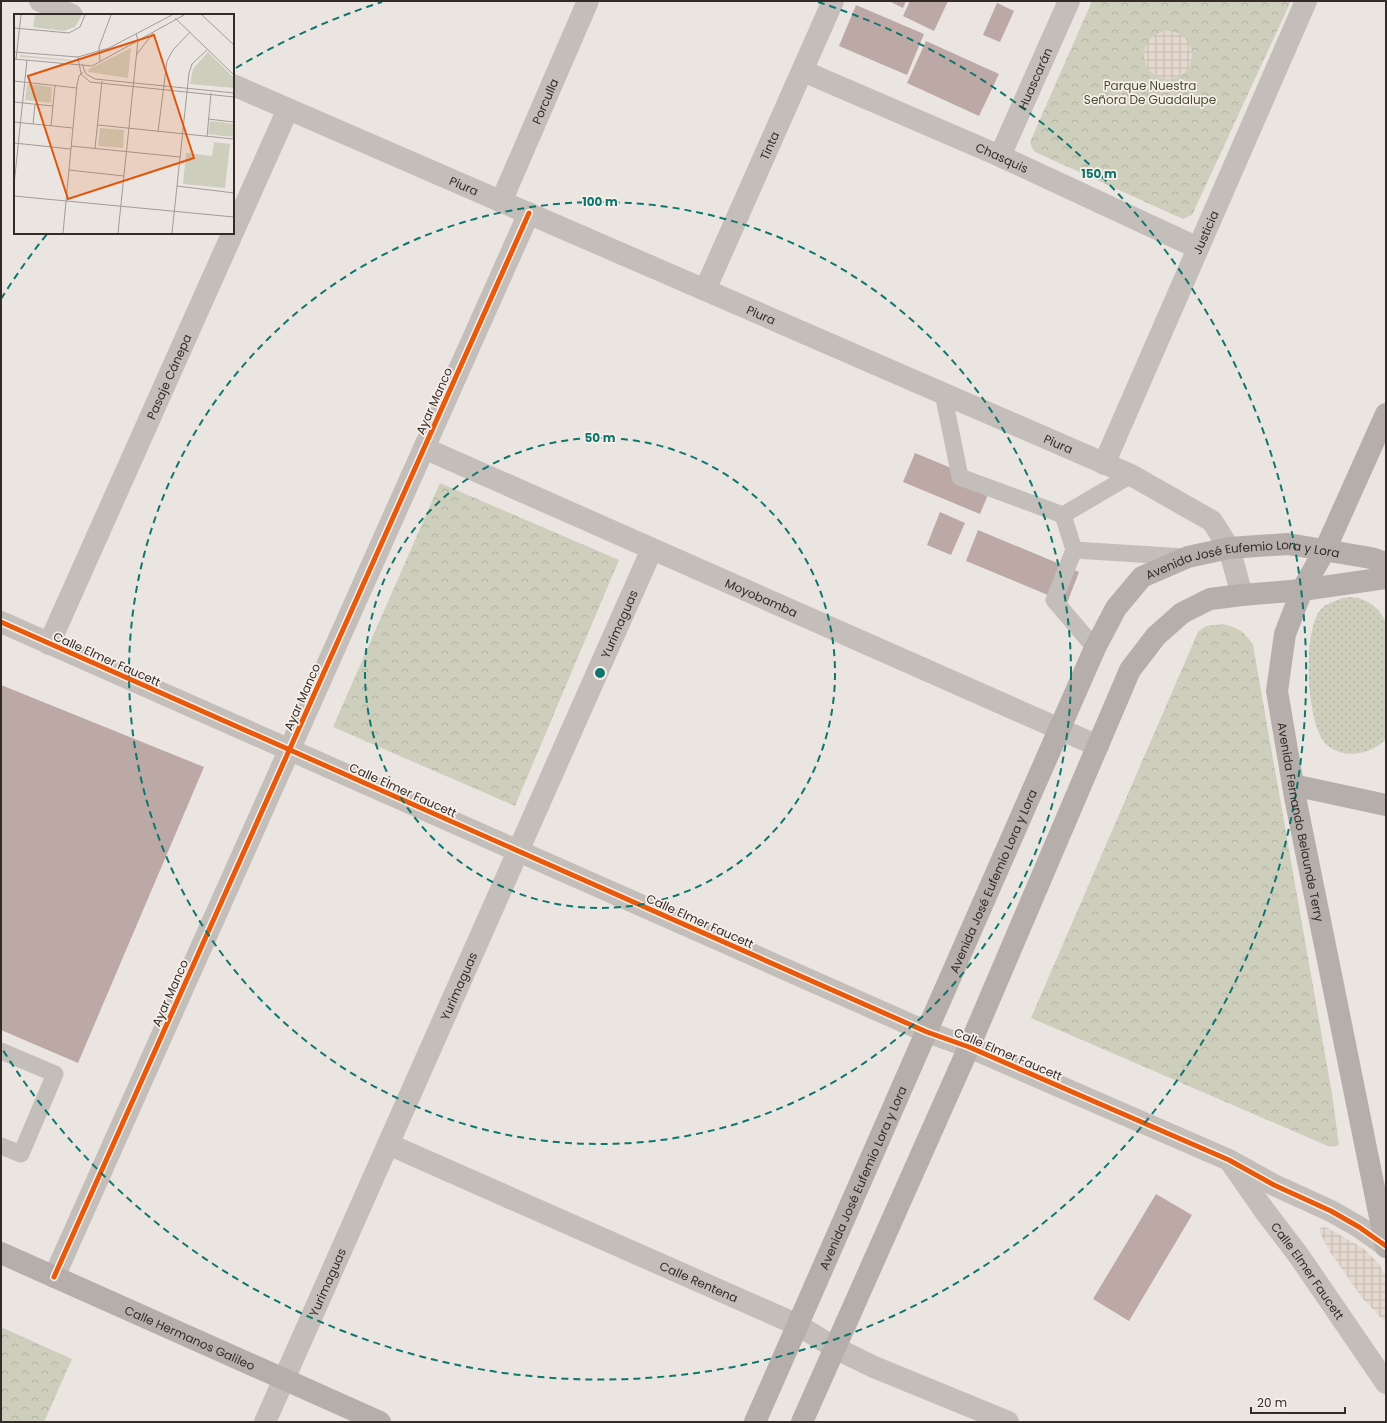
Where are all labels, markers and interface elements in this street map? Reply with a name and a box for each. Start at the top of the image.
inset map [14,14,234,234]
street label: Huascarán [1013,45,1056,112]
street label: Porculla [527,76,562,127]
park label: Parque Nuestra Señora De Guadalupe [1084,77,1216,108]
street label: Tinta [755,129,783,163]
street label: Chasquis [973,138,1031,177]
text: 150 m [1081,165,1117,182]
street label: Piura [447,172,481,199]
text: 100 m [582,193,618,210]
street label: Justicia [1188,208,1222,257]
street label: Piura [744,301,779,328]
street label: Pasaje Cánepa [142,331,195,422]
street label: Ayar Manco [412,364,456,437]
text: 50 m [585,429,616,446]
street label: Piura [1041,430,1076,457]
street label: Avenida José Eufemio Lora y Lora [1143,535,1341,583]
street label: Moyobamba [723,574,800,621]
street label: Yurimaguas [596,587,641,661]
street label: Calle Elmer Faucett [51,628,163,690]
street label: Ayar Manco [280,660,324,733]
centre of rings [593,666,607,680]
street label: Avenida Fernando Belaunde Terry [1274,721,1329,923]
street label: Calle Elmer Faucett [347,759,459,821]
street label: Avenida José Eufemio Lora y Lora [945,786,1040,975]
street label: Calle Elmer Faucett [644,890,756,952]
street label: Yurimaguas [436,949,481,1023]
street label: Ayar Manco [148,956,192,1029]
street label: Calle Elmer Faucett [951,1024,1065,1084]
street label: Avenida José Eufemio Lora y Lora [815,1083,910,1272]
street label: Calle Elmer Faucett [1268,1218,1348,1323]
street label: Yurimaguas [304,1245,350,1319]
street label: Calle Rentena [657,1257,741,1306]
street label: Calle Hermanos Galileo [122,1301,258,1374]
scale bar [1251,1389,1345,1415]
text: 20 m [1257,1394,1287,1411]

